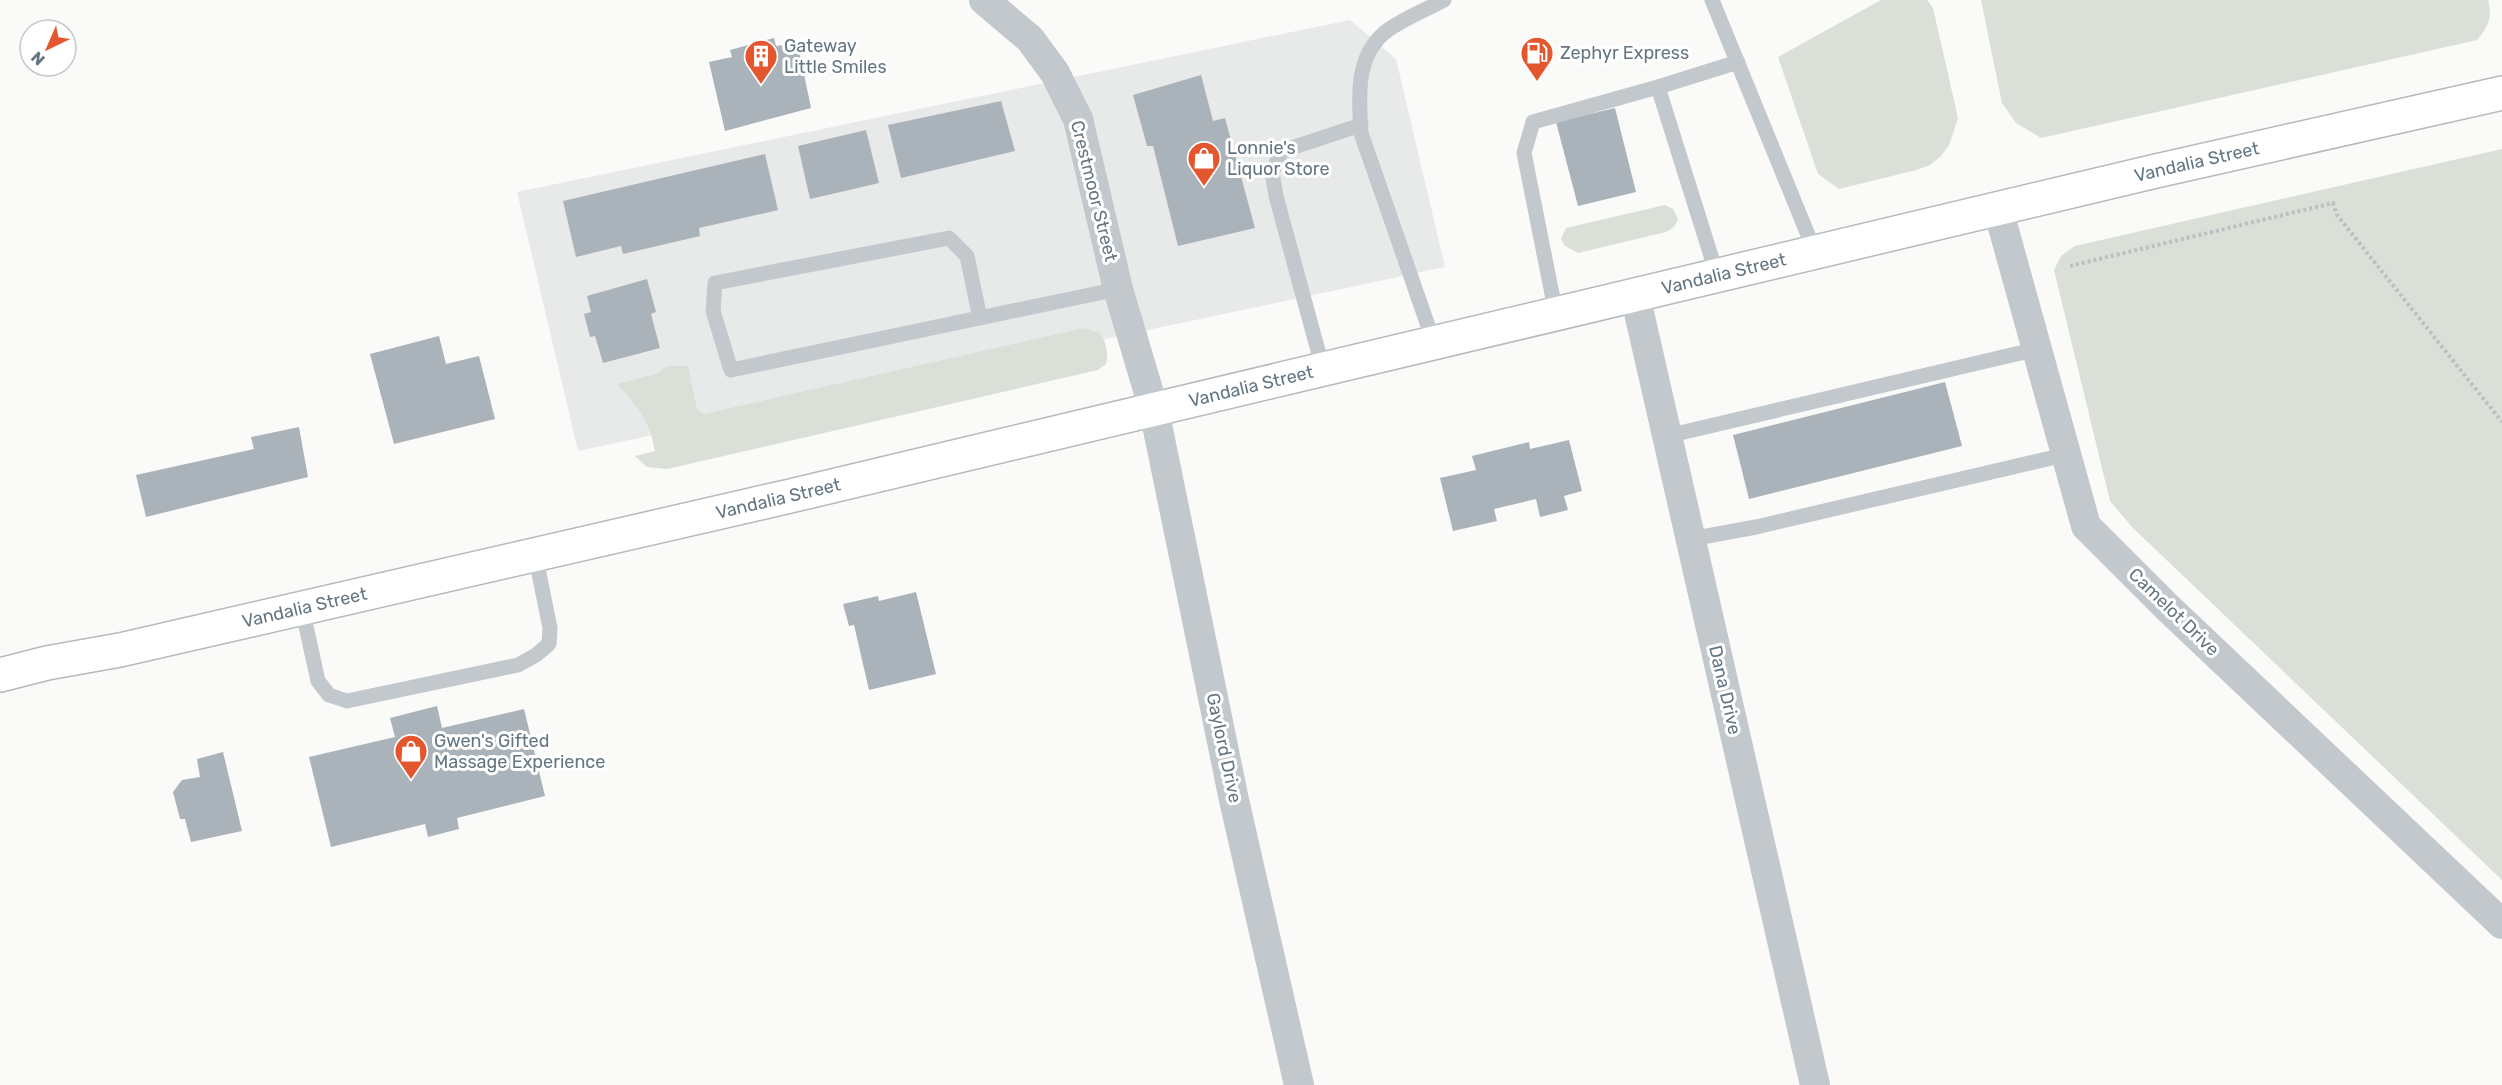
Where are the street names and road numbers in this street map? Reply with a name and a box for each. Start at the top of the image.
street label: Crestmoor Street [1066,118,1122,264]
street label: Vandalia Street [2132,137,2261,187]
street label: Vandalia Street [1659,248,1788,299]
street label: Vandalia Street [1186,361,1316,412]
street label: Vandalia Street [714,473,843,524]
street label: Camelot Drive [2124,563,2224,661]
street label: Vandalia Street [240,583,369,633]
street label: Dana Drive [1704,643,1746,737]
street label: Gaylord Drive [1202,691,1246,805]

